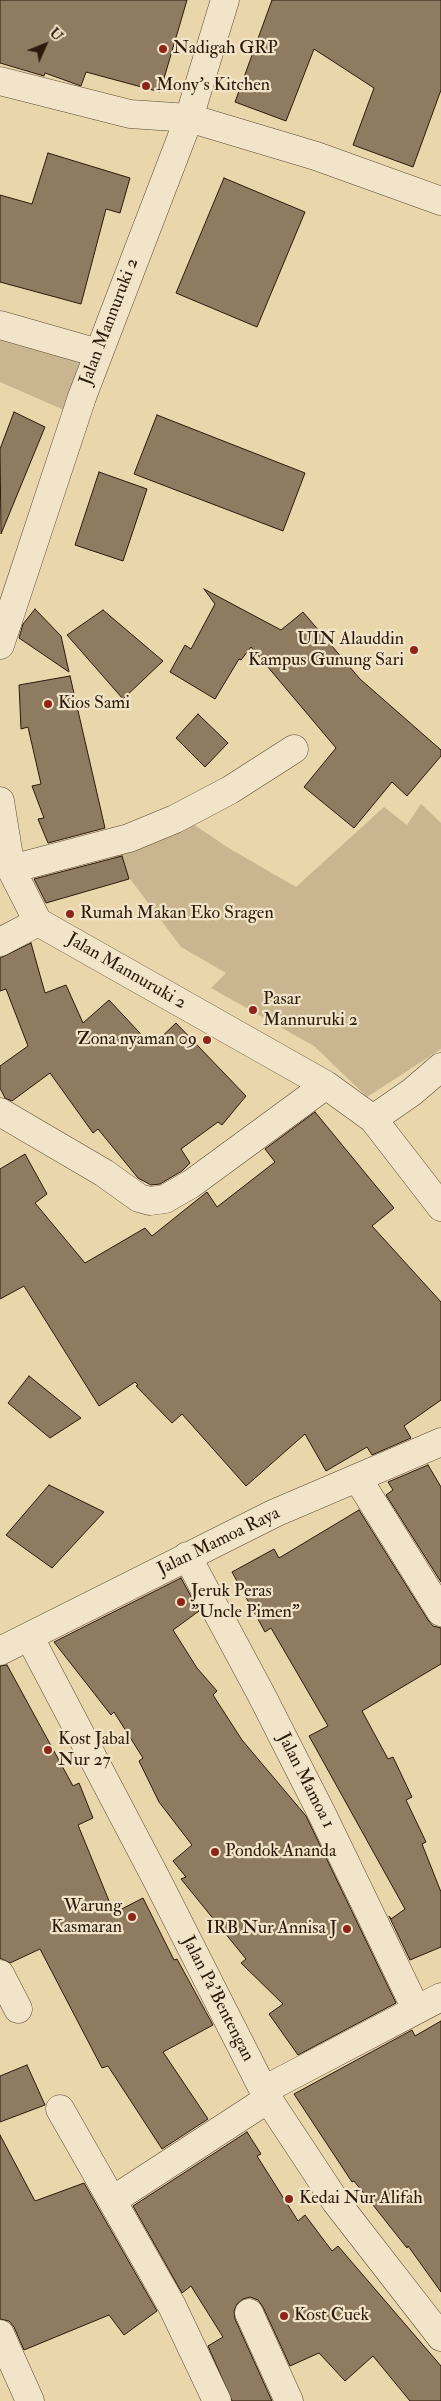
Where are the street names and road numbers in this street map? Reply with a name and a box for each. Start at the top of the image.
street label: Jalan Mannuruki 2 [76,255,144,389]
street label: Jalan Mannuruki 2 [62,929,190,1015]
street label: Jalan Mamoa Raya [154,1503,284,1581]
street label: Jalan Mamoa 1 [272,1730,338,1832]
street label: Jalan Pa'Bentengan [176,1933,258,2065]

